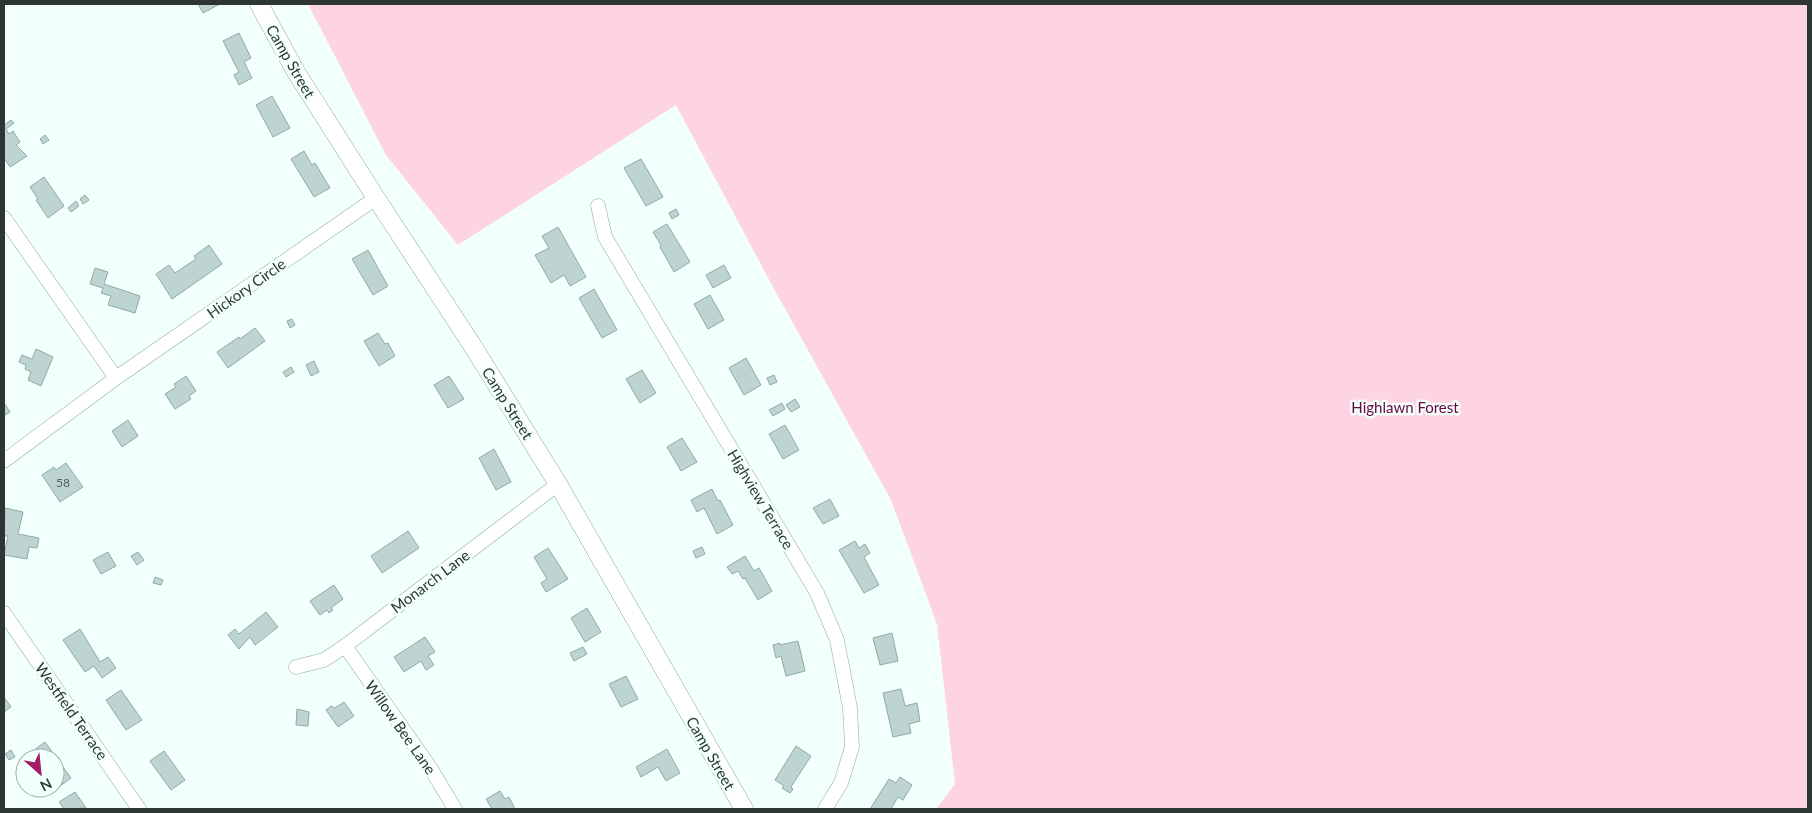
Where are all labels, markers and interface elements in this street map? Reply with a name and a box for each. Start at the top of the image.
street label: Camp Street [263,21,319,101]
street label: Hickory Circle [203,254,289,322]
street label: Camp Street [479,364,538,443]
park label: Highlawn Forest [1351,398,1459,416]
street label: Highview Terrace [724,446,798,552]
house number: 58 [56,475,70,490]
street label: Monarch Lane [387,545,473,616]
street label: Westfield Terrace [32,659,112,763]
street label: Willow Bee Lane [362,677,440,778]
street label: Camp Street [683,713,739,793]
north arrow [15,748,65,798]
text: N [37,775,55,795]

